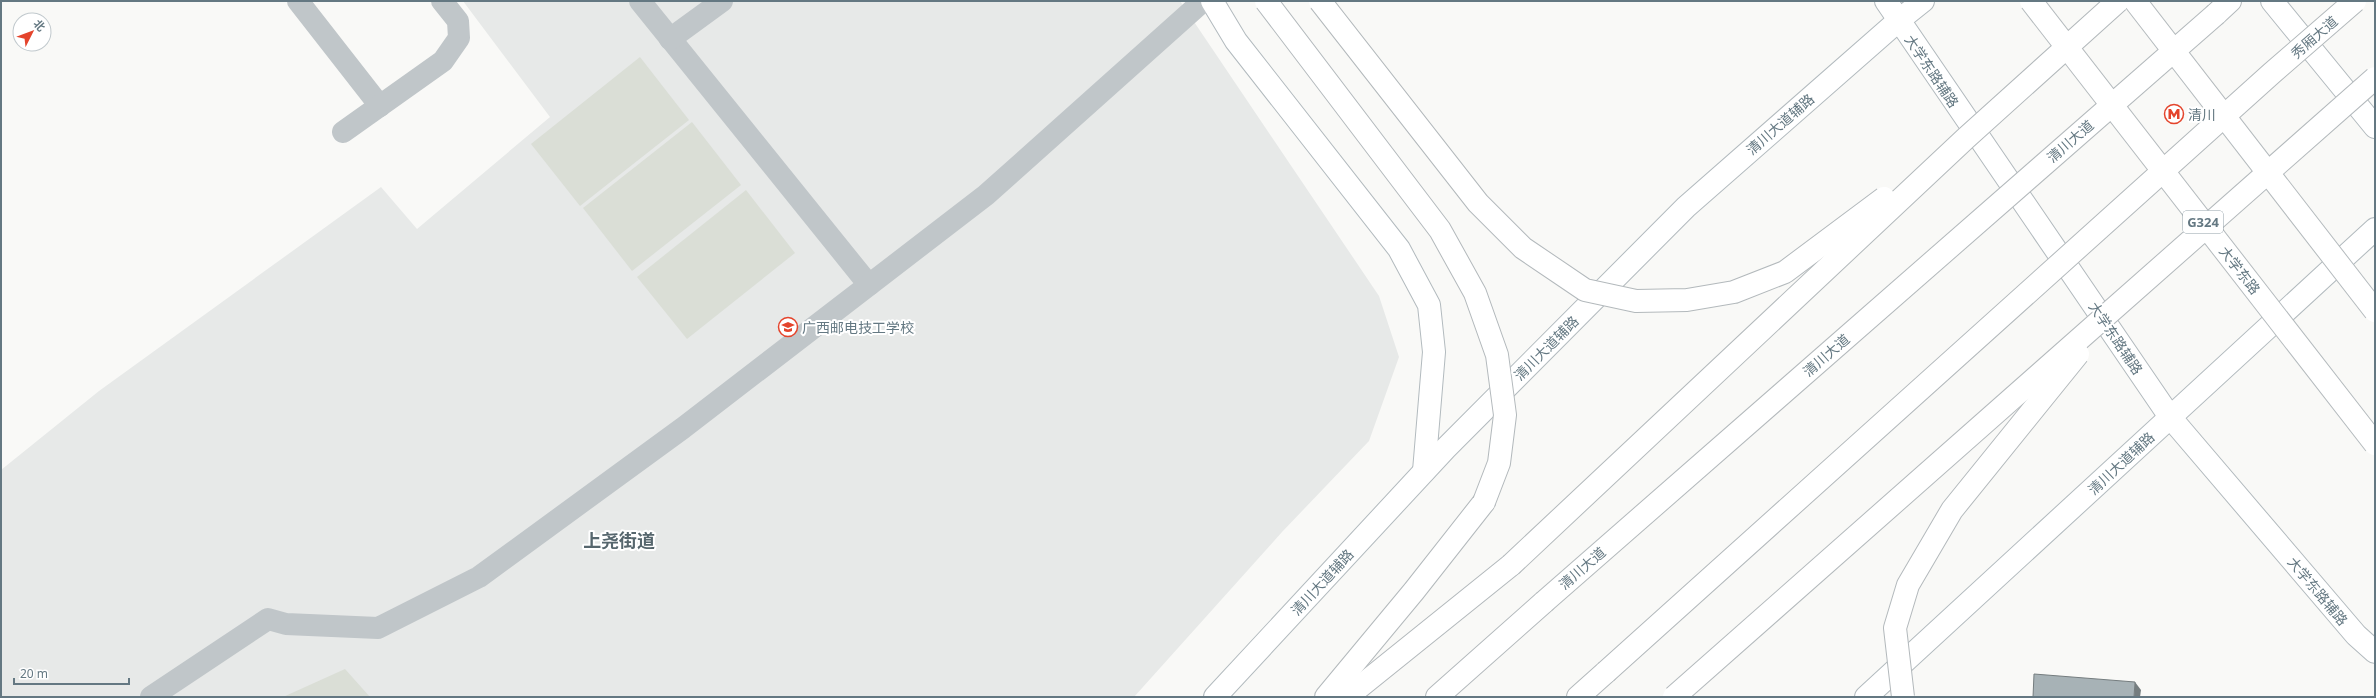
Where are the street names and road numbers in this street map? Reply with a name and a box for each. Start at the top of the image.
street label: 秀厢大道 [2287,11,2341,63]
street label: 大学东路辅路 [1901,31,1963,111]
street label: 清川大道辅路 [1742,89,1818,159]
street label: 清川大道 [2043,115,2097,167]
road number: G324 [2183,211,2223,233]
street label: 大学东路 [2215,242,2265,298]
street label: 大学东路辅路 [2085,298,2147,378]
street label: 清川大道辅路 [1510,312,1582,384]
street label: 清川大道 [1799,329,1853,381]
street label: 清川大道辅路 [2084,427,2158,499]
street label: 清川大道 [1555,542,1609,594]
street label: 清川大道辅路 [1286,545,1358,619]
street label: 大学东路辅路 [2284,553,2352,629]

